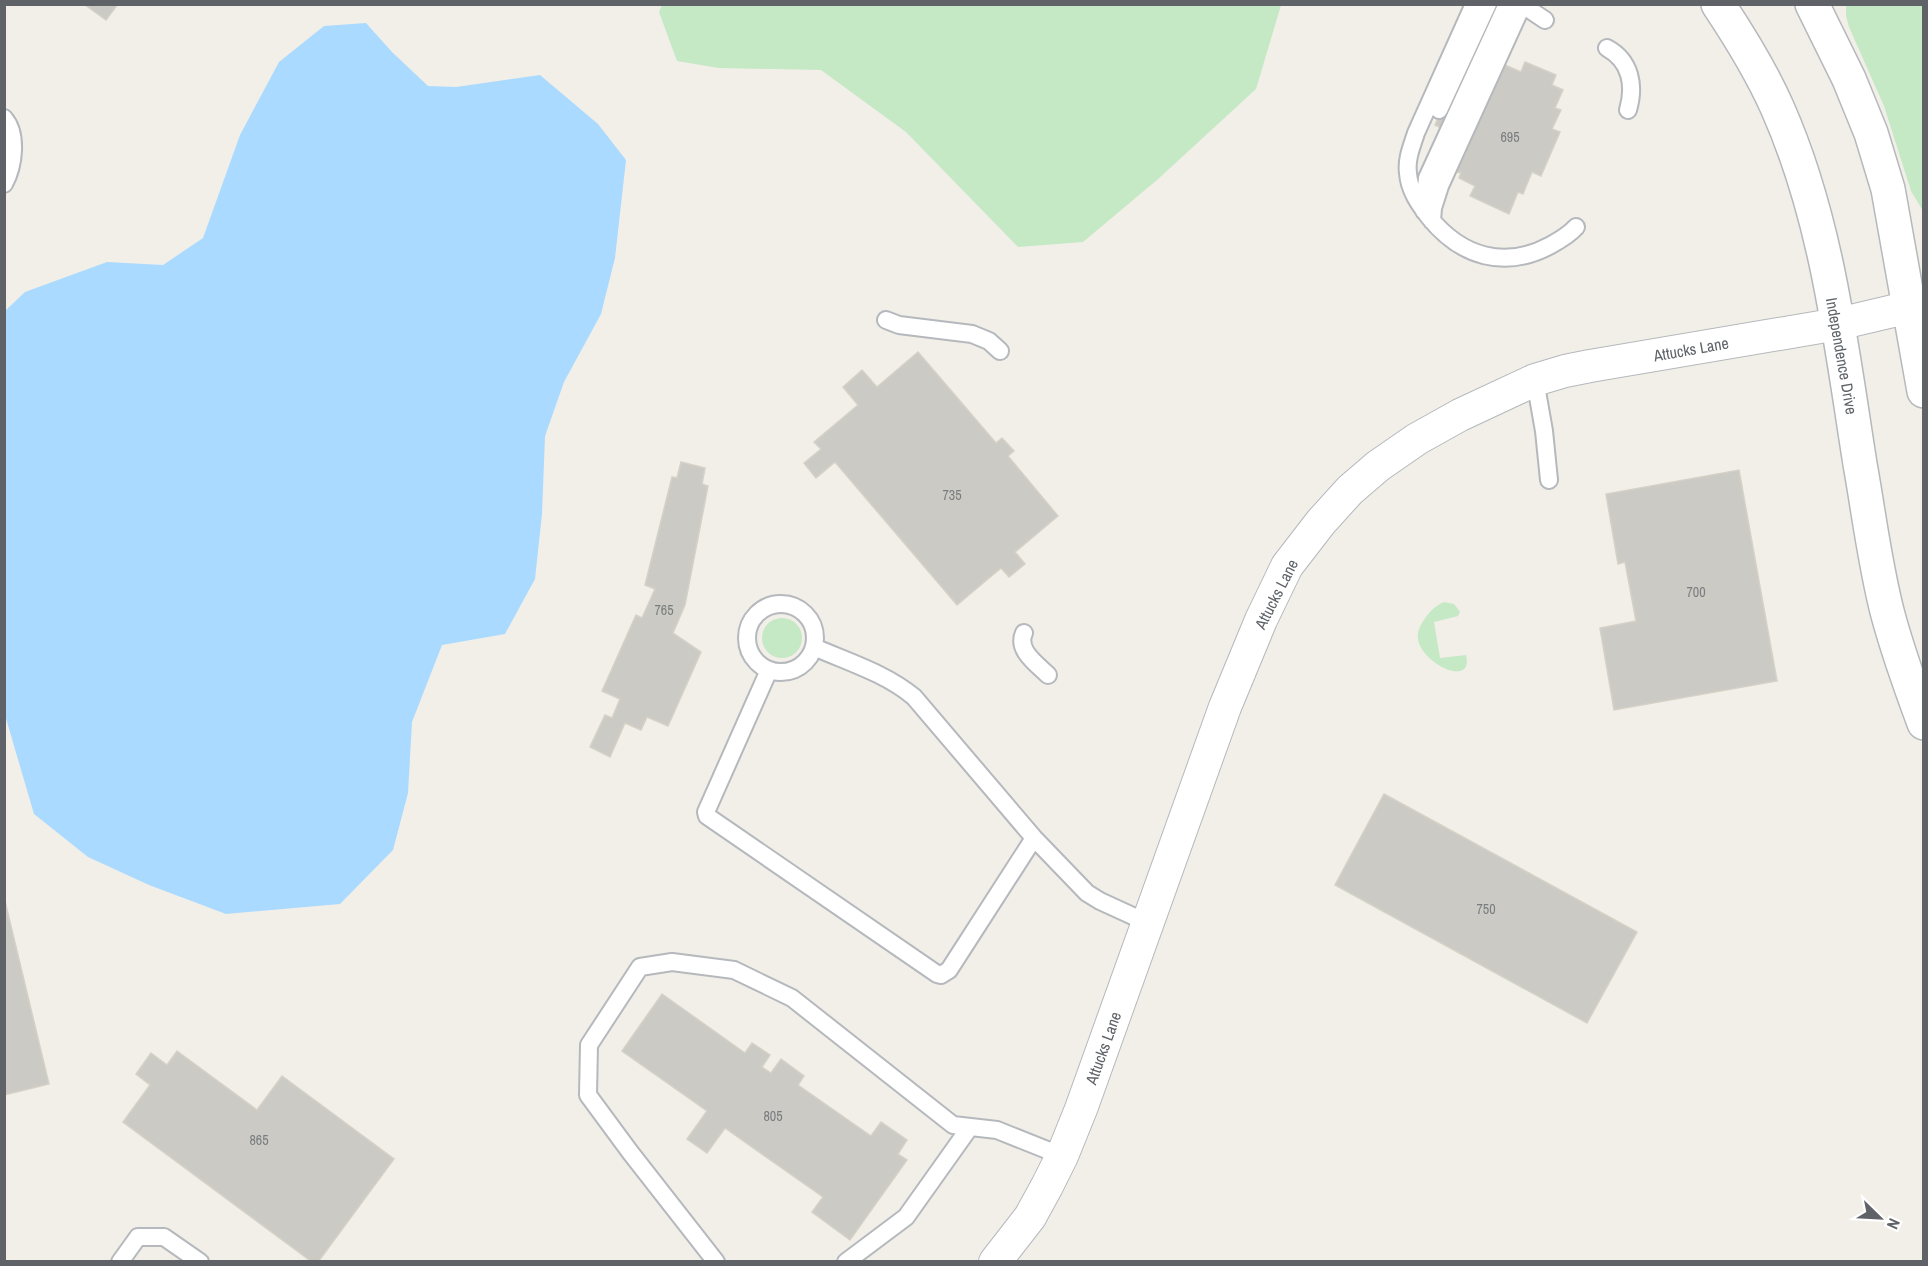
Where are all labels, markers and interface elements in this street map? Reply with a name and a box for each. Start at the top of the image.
house number: 695 [1500,128,1520,146]
street label: Independence Drive [1821,296,1863,416]
street label: Attucks Lane [1651,332,1730,367]
house number: 735 [942,486,962,504]
street label: Attucks Lane [1249,555,1303,634]
house number: 700 [1686,583,1706,601]
house number: 765 [654,601,674,619]
house number: 750 [1476,900,1496,918]
street label: Attucks Lane [1079,1009,1126,1088]
house number: 805 [763,1107,783,1125]
house number: 865 [249,1131,269,1149]
north arrow [1850,1188,1910,1248]
text: N [1882,1215,1906,1233]

